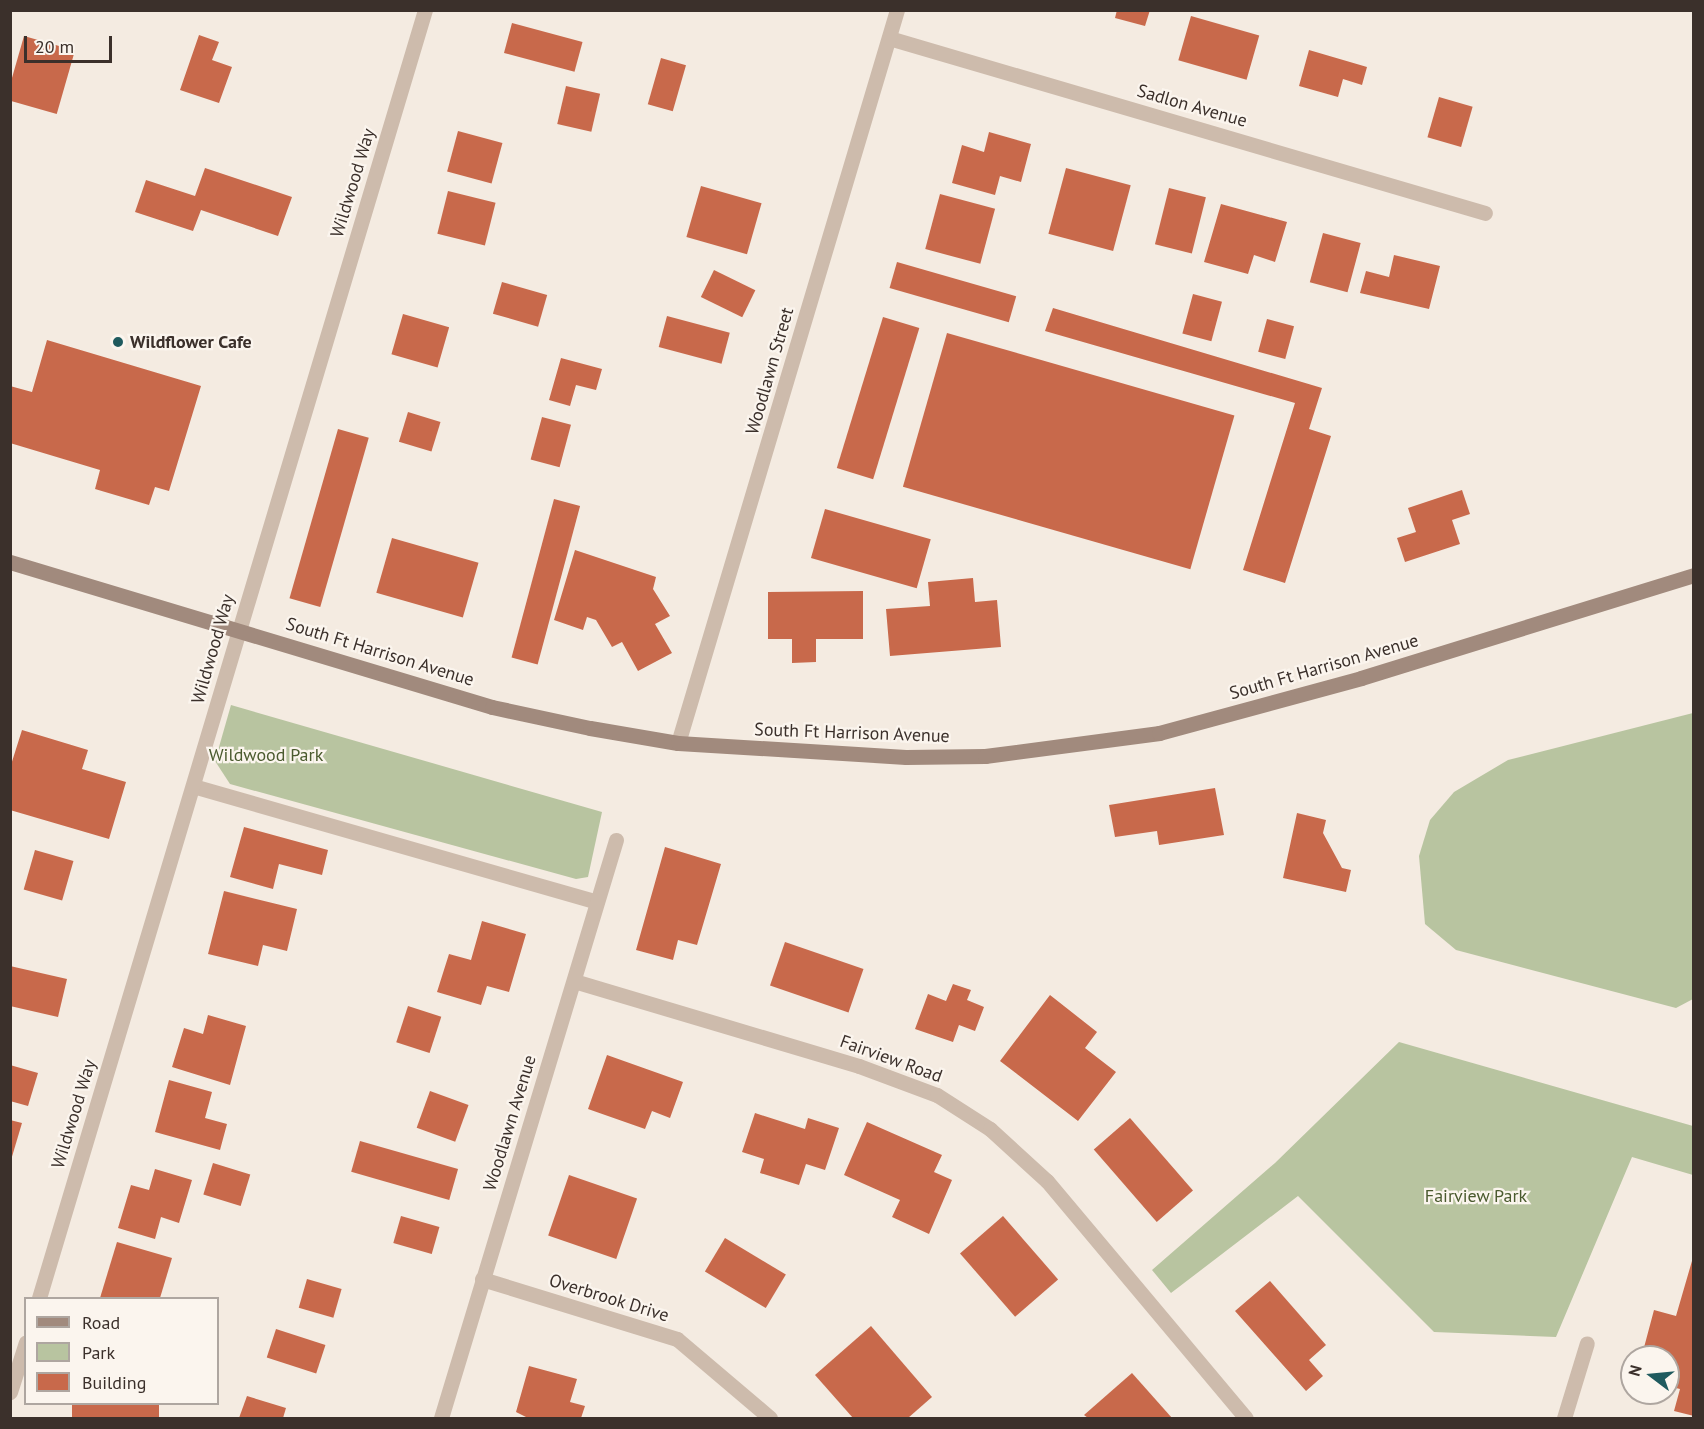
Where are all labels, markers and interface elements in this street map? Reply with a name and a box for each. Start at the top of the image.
scale bar [27,24,116,62]
text: 20 m [35,35,74,58]
street label: Sadlon Avenue [1134,80,1250,132]
street label: Wildwood Way [326,126,380,240]
street label: Woodlawn Street [742,305,798,437]
place label: Wildflower Cafe [130,331,252,353]
marker: Wildflower Cafe [111,335,125,349]
street label: Wildwood Way [187,592,239,706]
street label: South Ft Harrison Avenue [283,613,477,691]
street label: South Ft Harrison Avenue [1227,630,1421,704]
street label: South Ft Harrison Avenue [754,719,950,747]
park label: Wildwood Park [209,744,323,766]
street label: Fairview Road [837,1030,945,1088]
street label: Woodlawn Avenue [479,1052,541,1194]
street label: Wildwood Way [47,1057,101,1171]
park label: Fairview Park [1425,1185,1527,1207]
street label: Overbrook Drive [546,1269,672,1327]
legend [24,1297,219,1405]
text: Road [82,1311,120,1334]
text: Park [82,1341,115,1364]
north arrow [1620,1345,1680,1405]
text: N [1624,1363,1646,1378]
text: Building [82,1371,146,1394]

